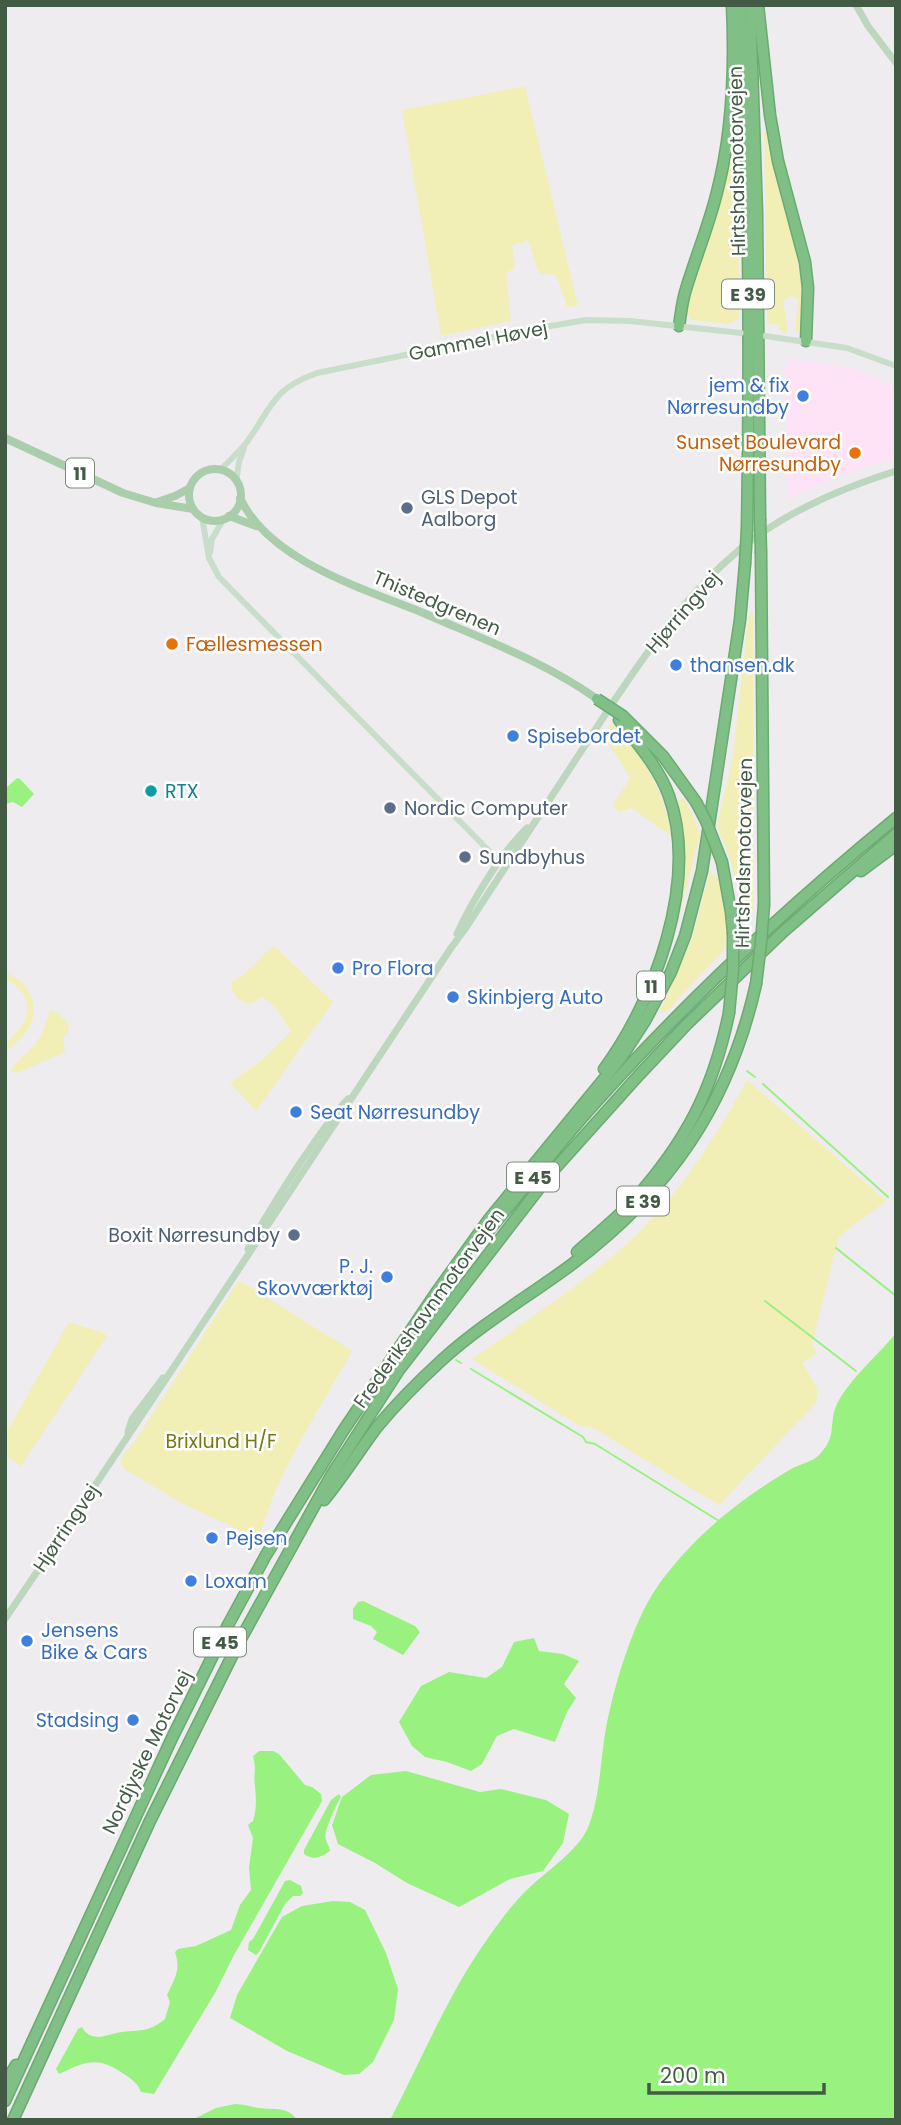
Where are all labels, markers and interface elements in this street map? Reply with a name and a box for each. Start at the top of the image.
street label: Hirtshalsmotorvejen [722,66,752,256]
road number: E 39 [722,280,774,308]
street label: Gammel Høvej [406,314,550,368]
place label: jem & fix Nørresundby [667,372,789,421]
marker: jem & fix Nørresundby [795,388,811,404]
place label: Sunset Boulevard Nørresundby [676,429,841,478]
marker: Sunset Boulevard Nørresundby [847,445,863,461]
road number: 11 [66,458,94,488]
place label: GLS Depot Aalborg [421,484,517,533]
marker: GLS Depot Aalborg [399,500,415,516]
street label: Thistedgrenen [369,564,505,642]
street label: Hjørringvej [640,565,726,659]
place label: Fællesmessen [186,631,323,658]
marker: Fællesmessen [164,636,180,652]
place label: thansen.dk [690,652,795,679]
marker: thansen.dk [668,657,684,673]
place label: Spisebordet [527,723,641,750]
marker: Spisebordet [505,728,521,744]
street label: Hirtshalsmotorvejen [729,758,759,948]
place label: RTX [165,778,199,805]
marker: RTX [143,783,159,799]
place label: Nordic Computer [404,795,568,822]
marker: Nordic Computer [382,800,398,816]
place label: Sundbyhus [479,844,585,871]
marker: Sundbyhus [457,849,473,865]
place label: Pro Flora [352,955,434,982]
marker: Pro Flora [330,960,346,976]
road number: 11 [637,972,665,1001]
place label: Skinbjerg Auto [467,984,603,1011]
marker: Skinbjerg Auto [445,989,461,1005]
place label: Seat Nørresundby [310,1099,480,1126]
marker: Seat Nørresundby [288,1104,304,1120]
road number: E 45 [507,1162,559,1192]
road number: E 39 [617,1186,669,1216]
street label: Frederikshavnmotorvejen [347,1202,511,1414]
place label: Boxit Nørresundby [108,1222,280,1249]
marker: Boxit Nørresundby [286,1227,302,1243]
place label: P. J. Skovværktøj [257,1253,373,1302]
marker: P. J. Skovværktøj [379,1269,395,1285]
park label: Brixlund H/F [165,1428,277,1455]
street label: Hjørringvej [27,1479,105,1577]
place label: Pejsen [226,1525,287,1552]
marker: Pejsen [204,1530,220,1546]
place label: Loxam [205,1568,267,1595]
marker: Loxam [183,1573,199,1589]
place label: Jensens Bike & Cars [41,1617,148,1666]
road number: E 45 [194,1628,246,1657]
marker: Jensens Bike & Cars [19,1633,35,1649]
street label: Nordjyske Motorvej [96,1666,198,1838]
place label: Stadsing [36,1707,119,1734]
marker: Stadsing [125,1712,141,1728]
scale bar [649,2052,824,2096]
text: 200 m [660,2061,726,2090]

